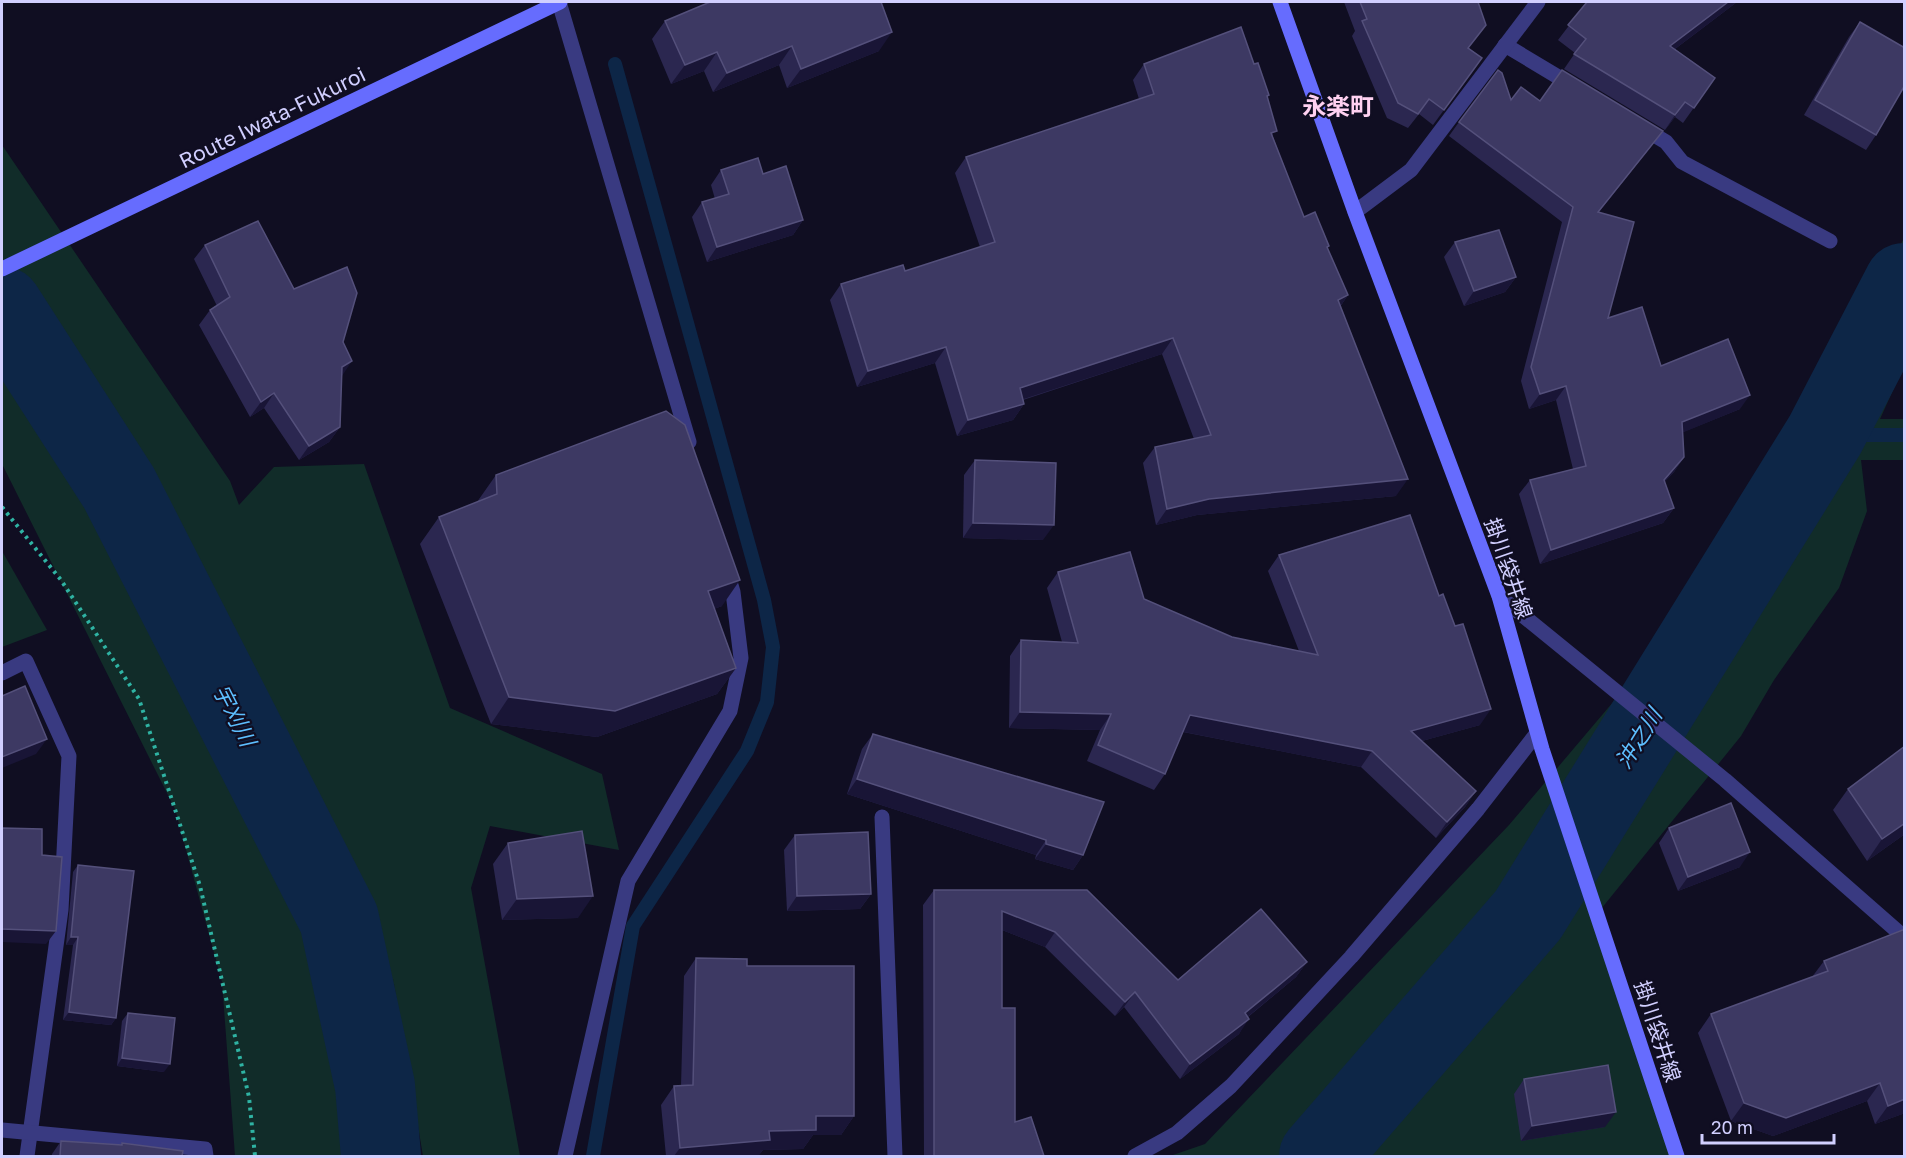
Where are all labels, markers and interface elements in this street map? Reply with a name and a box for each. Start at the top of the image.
street label: Route Iwata-Fukuroi [174,61,370,173]
district label: 永楽町 [1302,91,1374,120]
street label: 掛川袋井線 [1480,514,1538,622]
water label: 宇刈川 [208,679,263,752]
water label: 沖之川 [1609,701,1668,773]
street label: 掛川袋井線 [1629,977,1687,1085]
scale bar [1702,1107,1834,1145]
text: 20 m [1711,1116,1753,1138]

